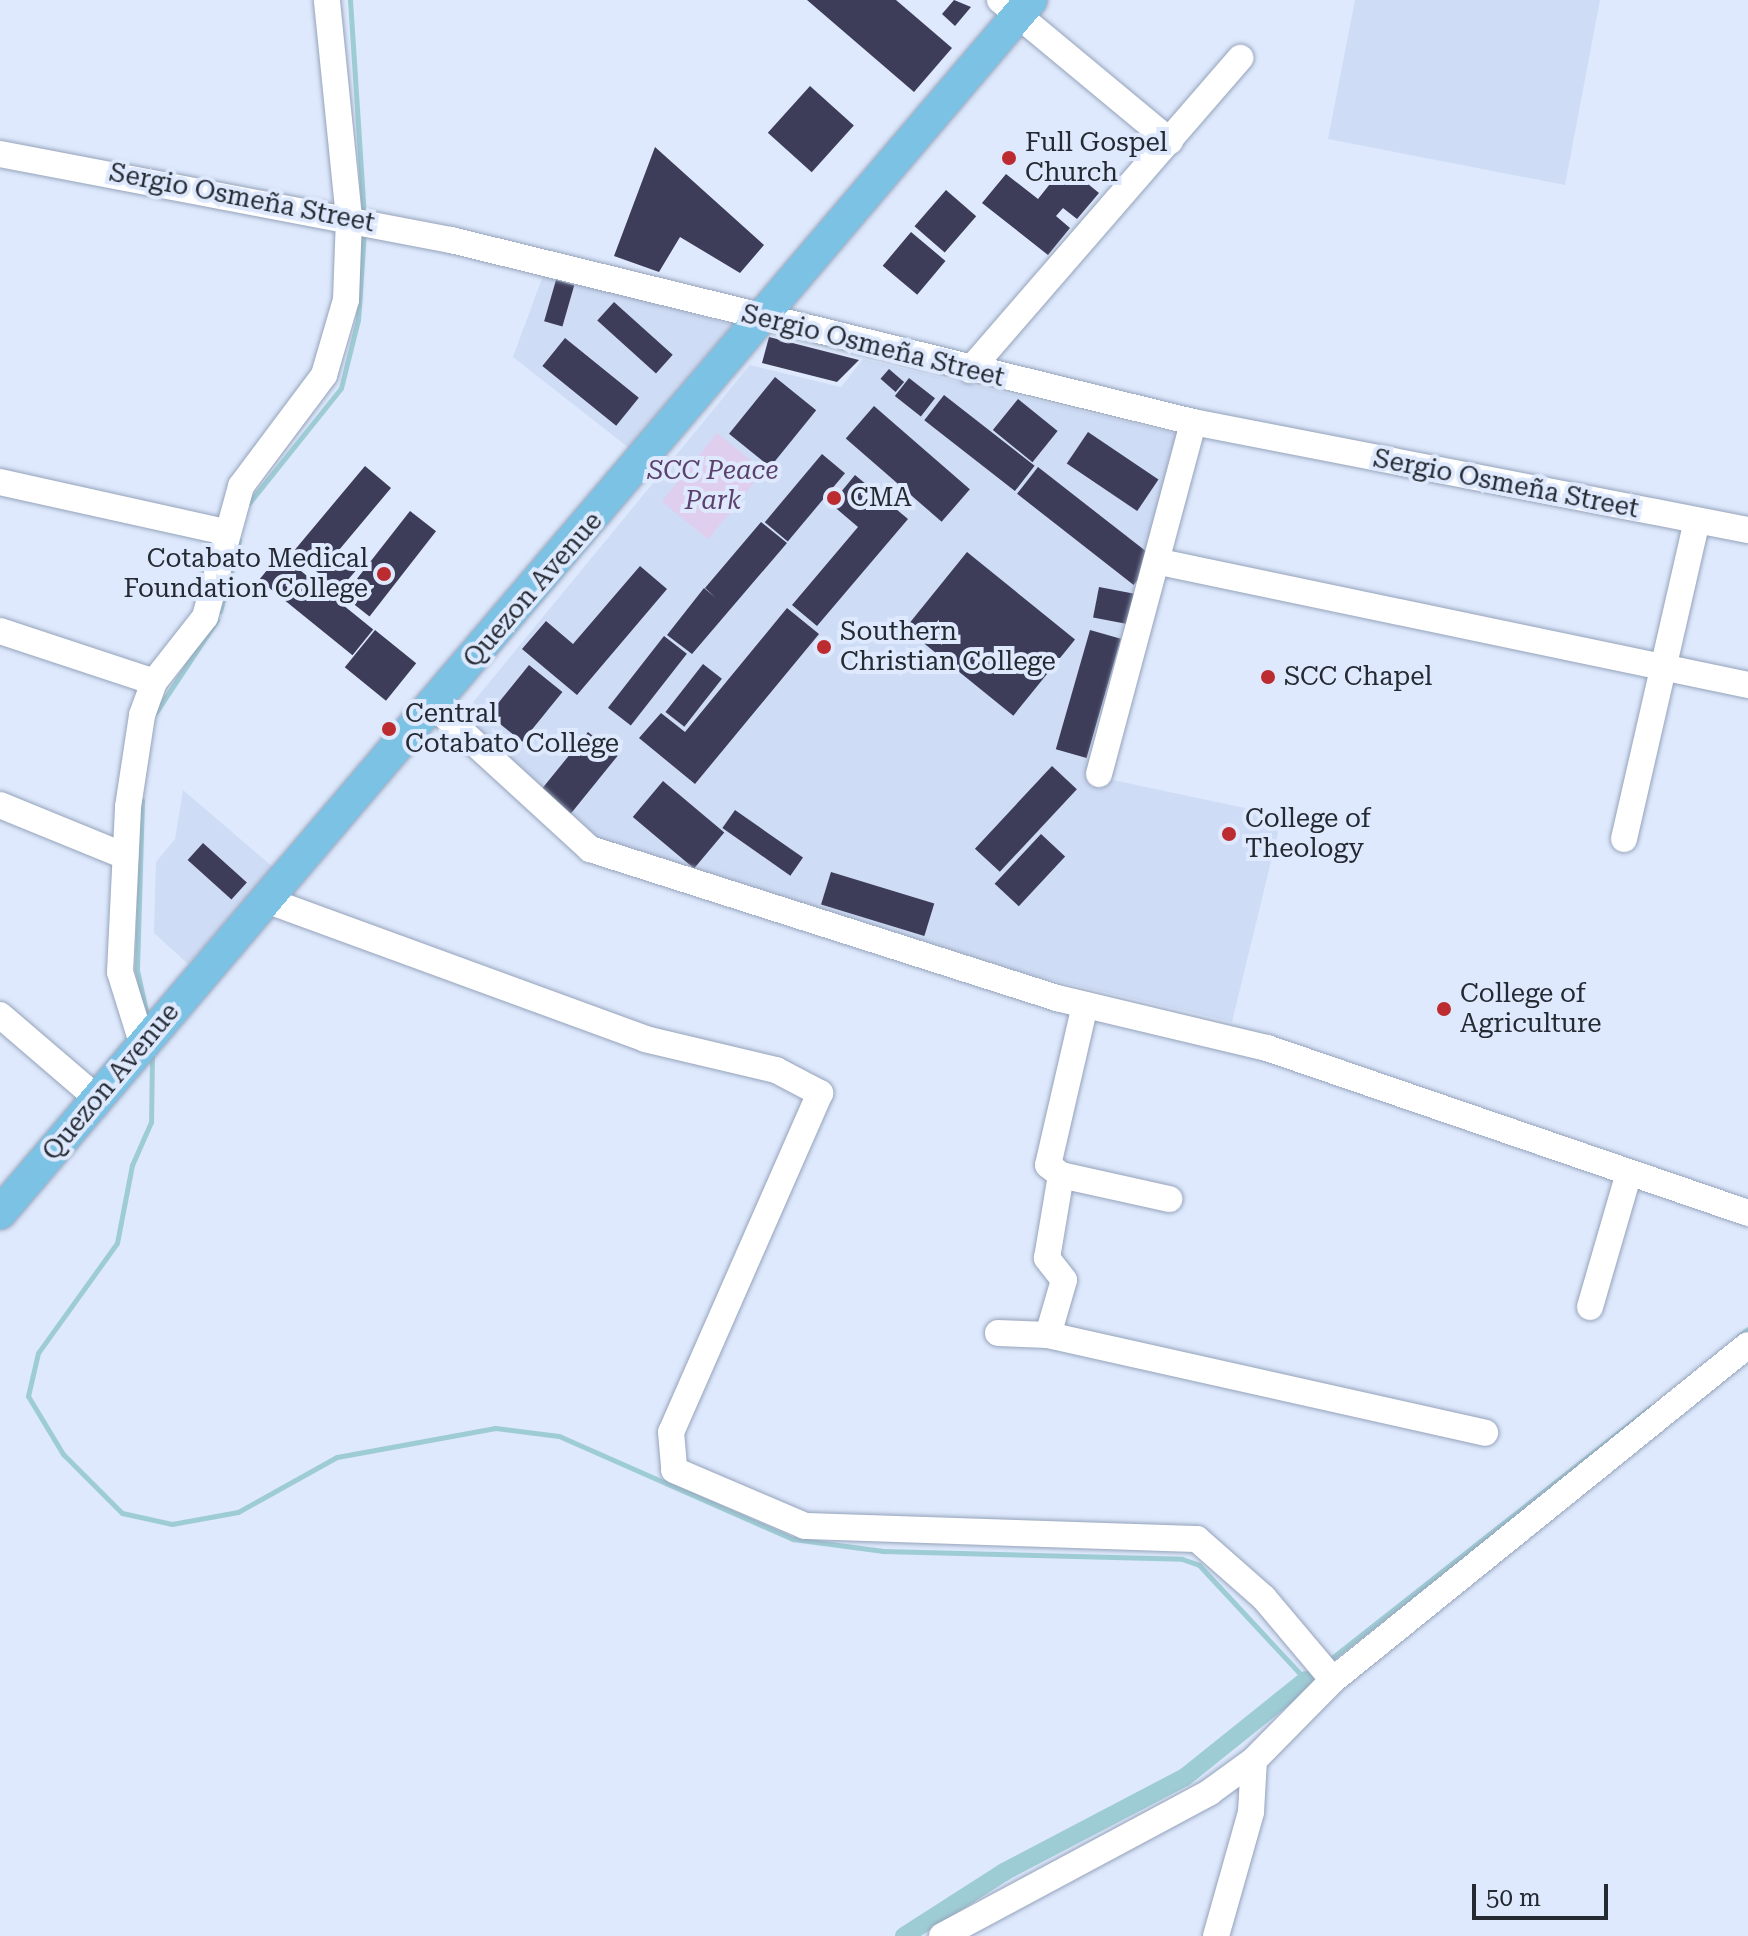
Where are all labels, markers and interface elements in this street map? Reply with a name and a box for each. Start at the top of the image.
place label: Full Gospel Church [1025,127,1167,188]
marker: Full Gospel Church [1000,149,1018,167]
street label: Sergio Osmeña Street [107,157,377,239]
street label: Sergio Osmeña Street [738,298,1008,394]
street label: Sergio Osmeña Street [1371,443,1641,525]
park label: SCC Peace Park [648,455,778,516]
place label: CMA [850,482,912,514]
marker: CMA [825,489,843,507]
street label: Quezon Avenue [457,506,609,674]
place label: Cotabato Medical Foundation College [123,543,368,604]
marker: Cotabato Medical Foundation College [375,565,393,583]
place label: Southern Christian College [840,616,1056,678]
marker: Southern Christian College [815,638,833,656]
place label: SCC Chapel [1284,661,1432,693]
marker: SCC Chapel [1259,668,1277,686]
place label: Central Cotabato College [405,698,619,760]
marker: Central Cotabato College [380,720,398,738]
place label: College of Theology [1245,803,1371,864]
marker: College of Theology [1220,825,1238,843]
place label: College of Agriculture [1460,978,1602,1040]
street label: Quezon Avenue [36,997,186,1167]
marker: College of Agriculture [1435,1000,1453,1018]
scale bar [1476,1868,1612,1918]
text: 50 m [1486,1884,1541,1912]

